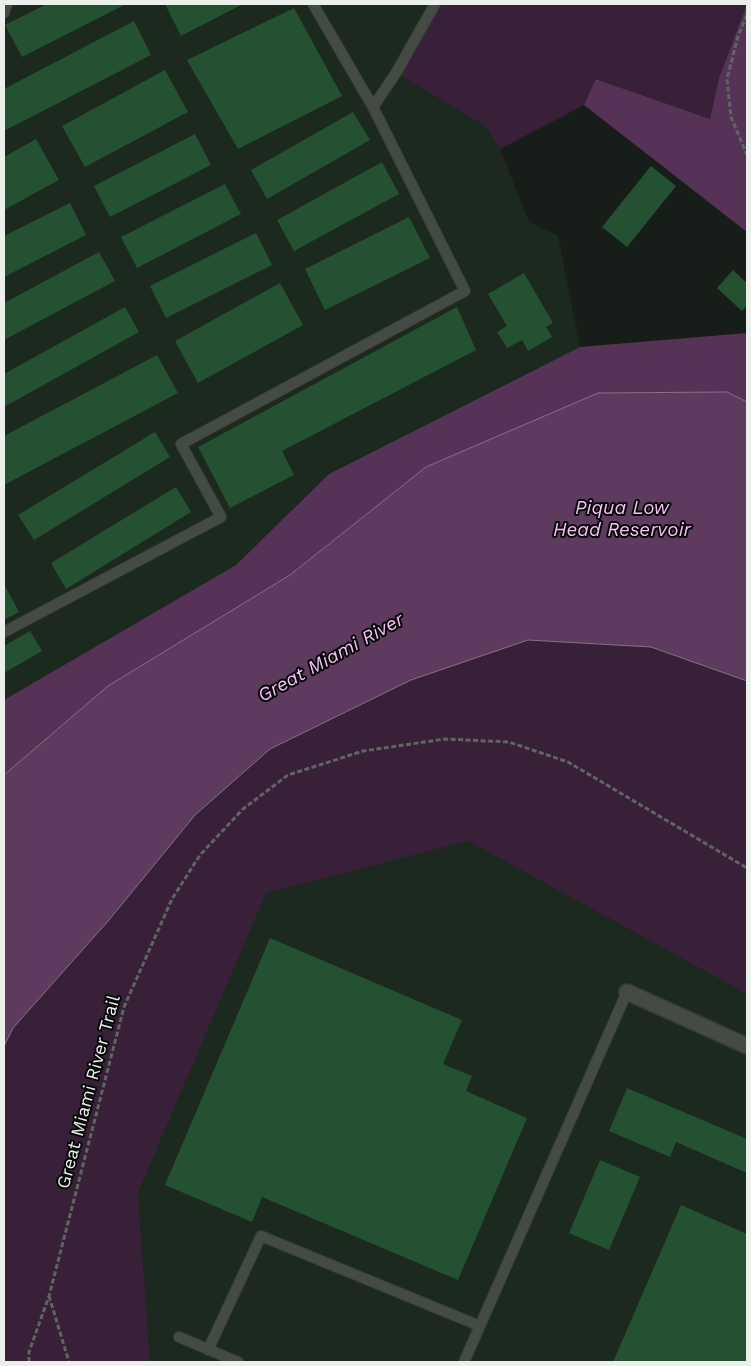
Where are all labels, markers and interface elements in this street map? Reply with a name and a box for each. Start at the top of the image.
water label: Piqua Low Head Reservoir [553,497,691,541]
water label: Great Miami River [254,608,408,708]
street label: Great Miami River Trail [53,993,125,1191]

